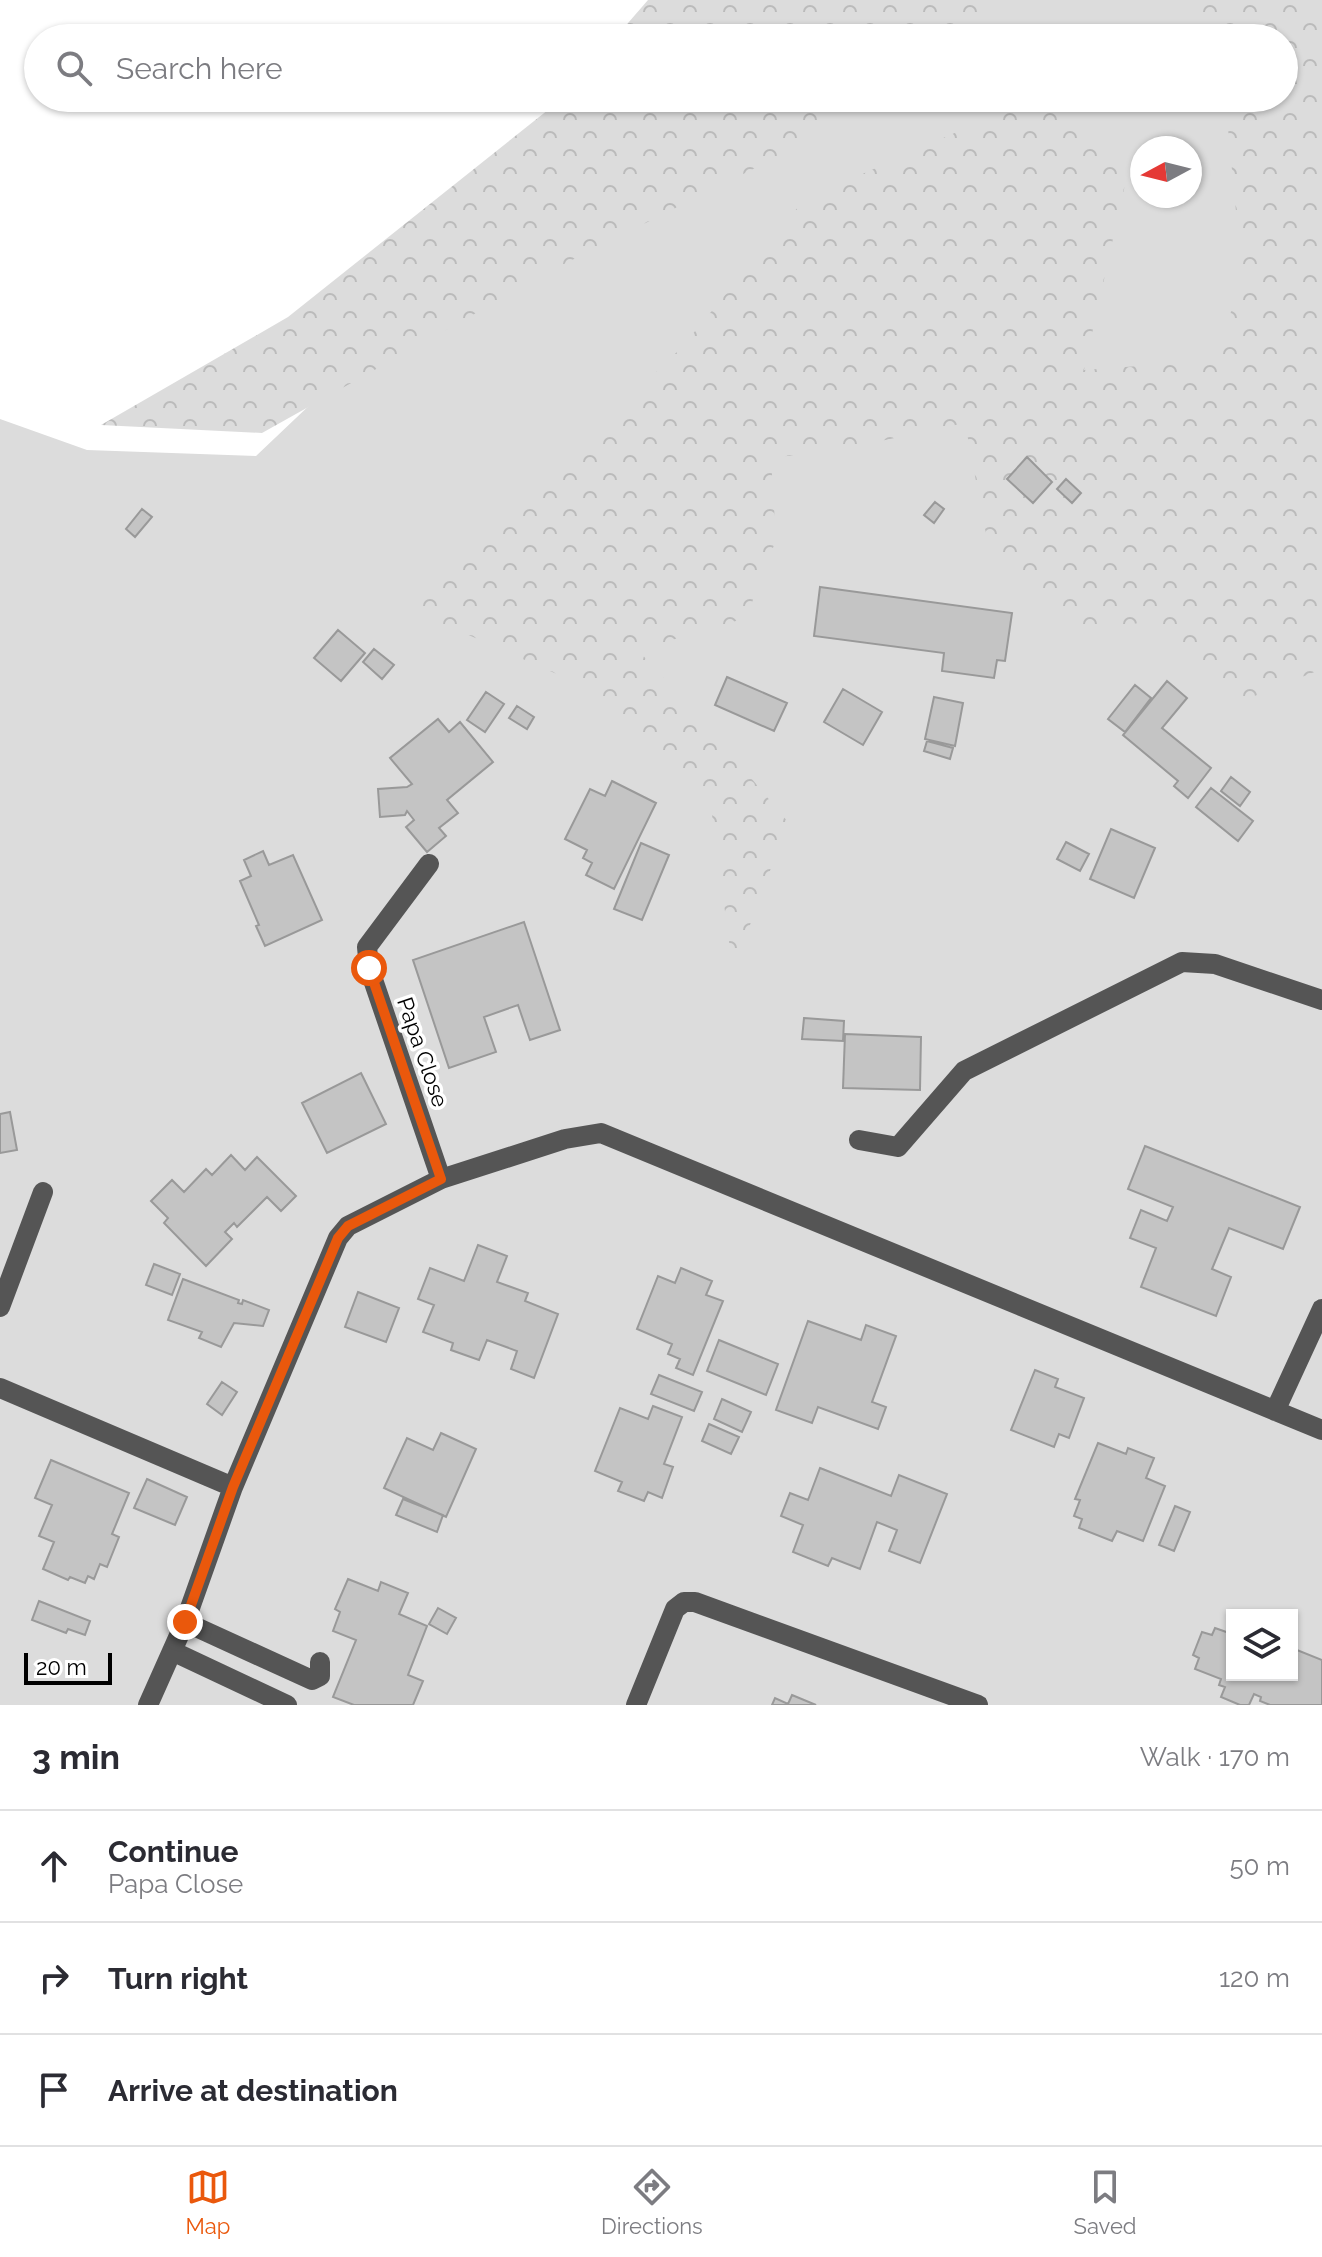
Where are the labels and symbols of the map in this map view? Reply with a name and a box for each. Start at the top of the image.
north arrow [1130,136,1202,208]
route start [351,950,387,986]
street label: Papa Close [392,994,454,1110]
route end [167,1604,203,1640]
scale bar [24,1649,112,1685]

